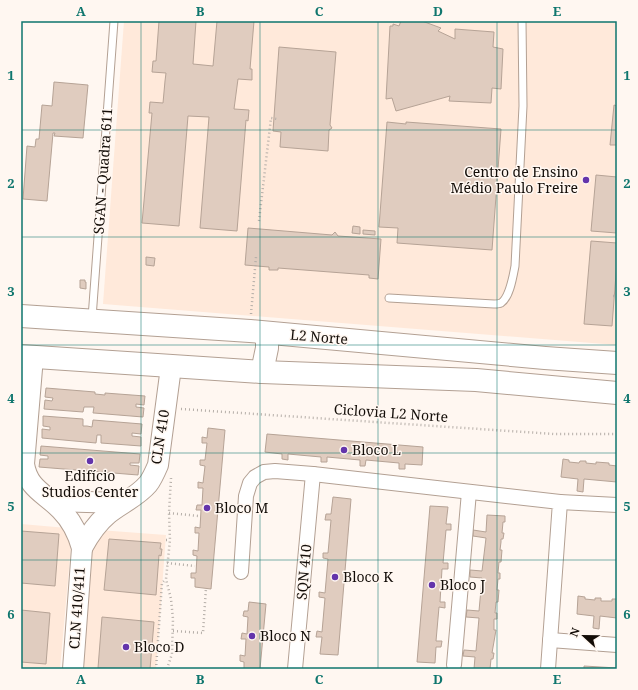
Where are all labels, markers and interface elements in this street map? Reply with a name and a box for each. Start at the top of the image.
text: A [76,2,86,20]
text: B [196,2,205,20]
text: C [315,2,324,20]
text: D [433,2,443,20]
text: E [553,2,562,20]
text: 1 [7,66,15,84]
text: 1 [623,66,631,84]
street label: SGAN - Quadra 611 [89,107,116,235]
place label: Centro de Ensino Médio Paulo Freire [450,162,578,197]
text: 2 [7,174,15,192]
text: 2 [623,174,631,192]
marker: Centro de Ensino Médio Paulo Freire [581,175,591,185]
text: 3 [7,282,15,300]
text: 3 [623,282,631,300]
street label: L2 Norte [289,325,349,348]
text: 4 [7,389,15,407]
text: 4 [623,389,631,407]
street label: Ciclovia L2 Norte [333,399,449,426]
street label: CLN 410 [146,408,173,466]
place label: Bloco L [352,440,401,459]
marker: Bloco L [339,445,349,455]
marker: Edifício Studios Center [85,456,95,466]
place label: Edifício Studios Center [42,466,139,501]
text: 5 [7,497,15,515]
text: 5 [623,497,631,515]
place label: Bloco M [215,498,268,517]
marker: Bloco M [202,503,212,513]
street label: SQN 410 [292,543,315,601]
street label: CLN 410/411 [64,566,89,650]
place label: Bloco K [343,567,393,586]
marker: Bloco K [330,572,340,582]
place label: Bloco J [440,575,485,594]
marker: Bloco J [427,580,437,590]
text: 6 [7,605,15,623]
text: 6 [623,605,631,623]
north arrow [564,616,604,656]
text: N [566,625,583,639]
place label: Bloco N [260,626,311,645]
marker: Bloco N [247,631,257,641]
place label: Bloco D [134,637,184,656]
marker: Bloco D [121,642,131,652]
text: A [76,670,86,688]
text: B [196,670,205,688]
text: C [315,670,324,688]
text: D [433,670,443,688]
text: E [553,670,562,688]

